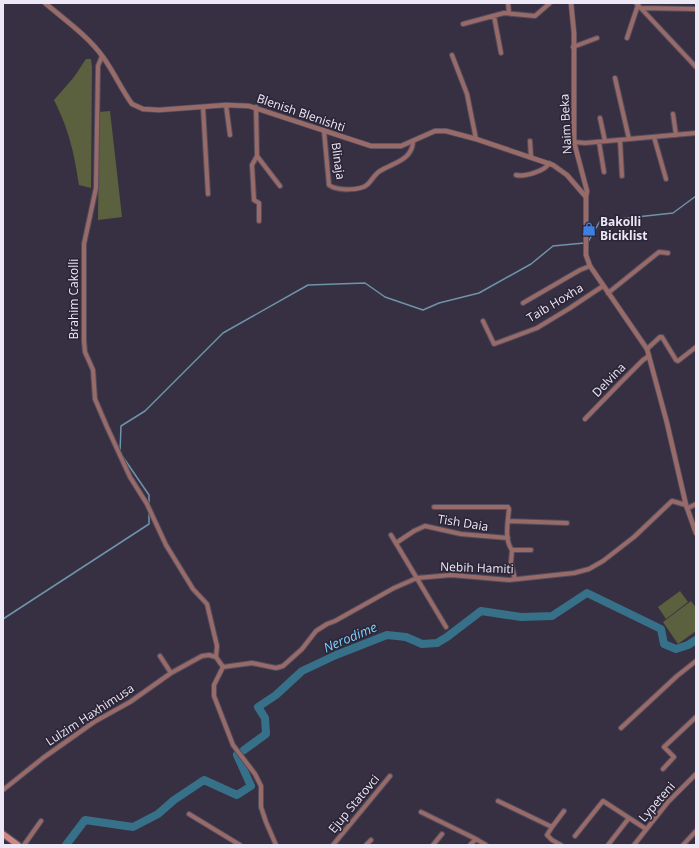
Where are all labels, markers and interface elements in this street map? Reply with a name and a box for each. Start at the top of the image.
street label: Blenish Blenishti [255,89,348,136]
street label: Naim Beka [555,93,576,155]
street label: Blinaja [327,141,350,181]
place label: Bakolli Biciklist [600,213,648,244]
shop icon: Bakolli Biciklist [581,221,597,237]
street label: Brahim Cakolli [65,259,82,339]
street label: Taib Hoxha [523,279,586,326]
street label: Delvina [588,359,629,400]
street label: Tish Daia [437,510,490,535]
street label: Nebih Hamiti [440,558,514,577]
water label: Nerodime [320,617,380,656]
street label: Lulzim Haxhimusa [42,680,137,750]
street label: Ejup Statovci [324,771,383,836]
street label: Lypeteni [635,778,679,825]

